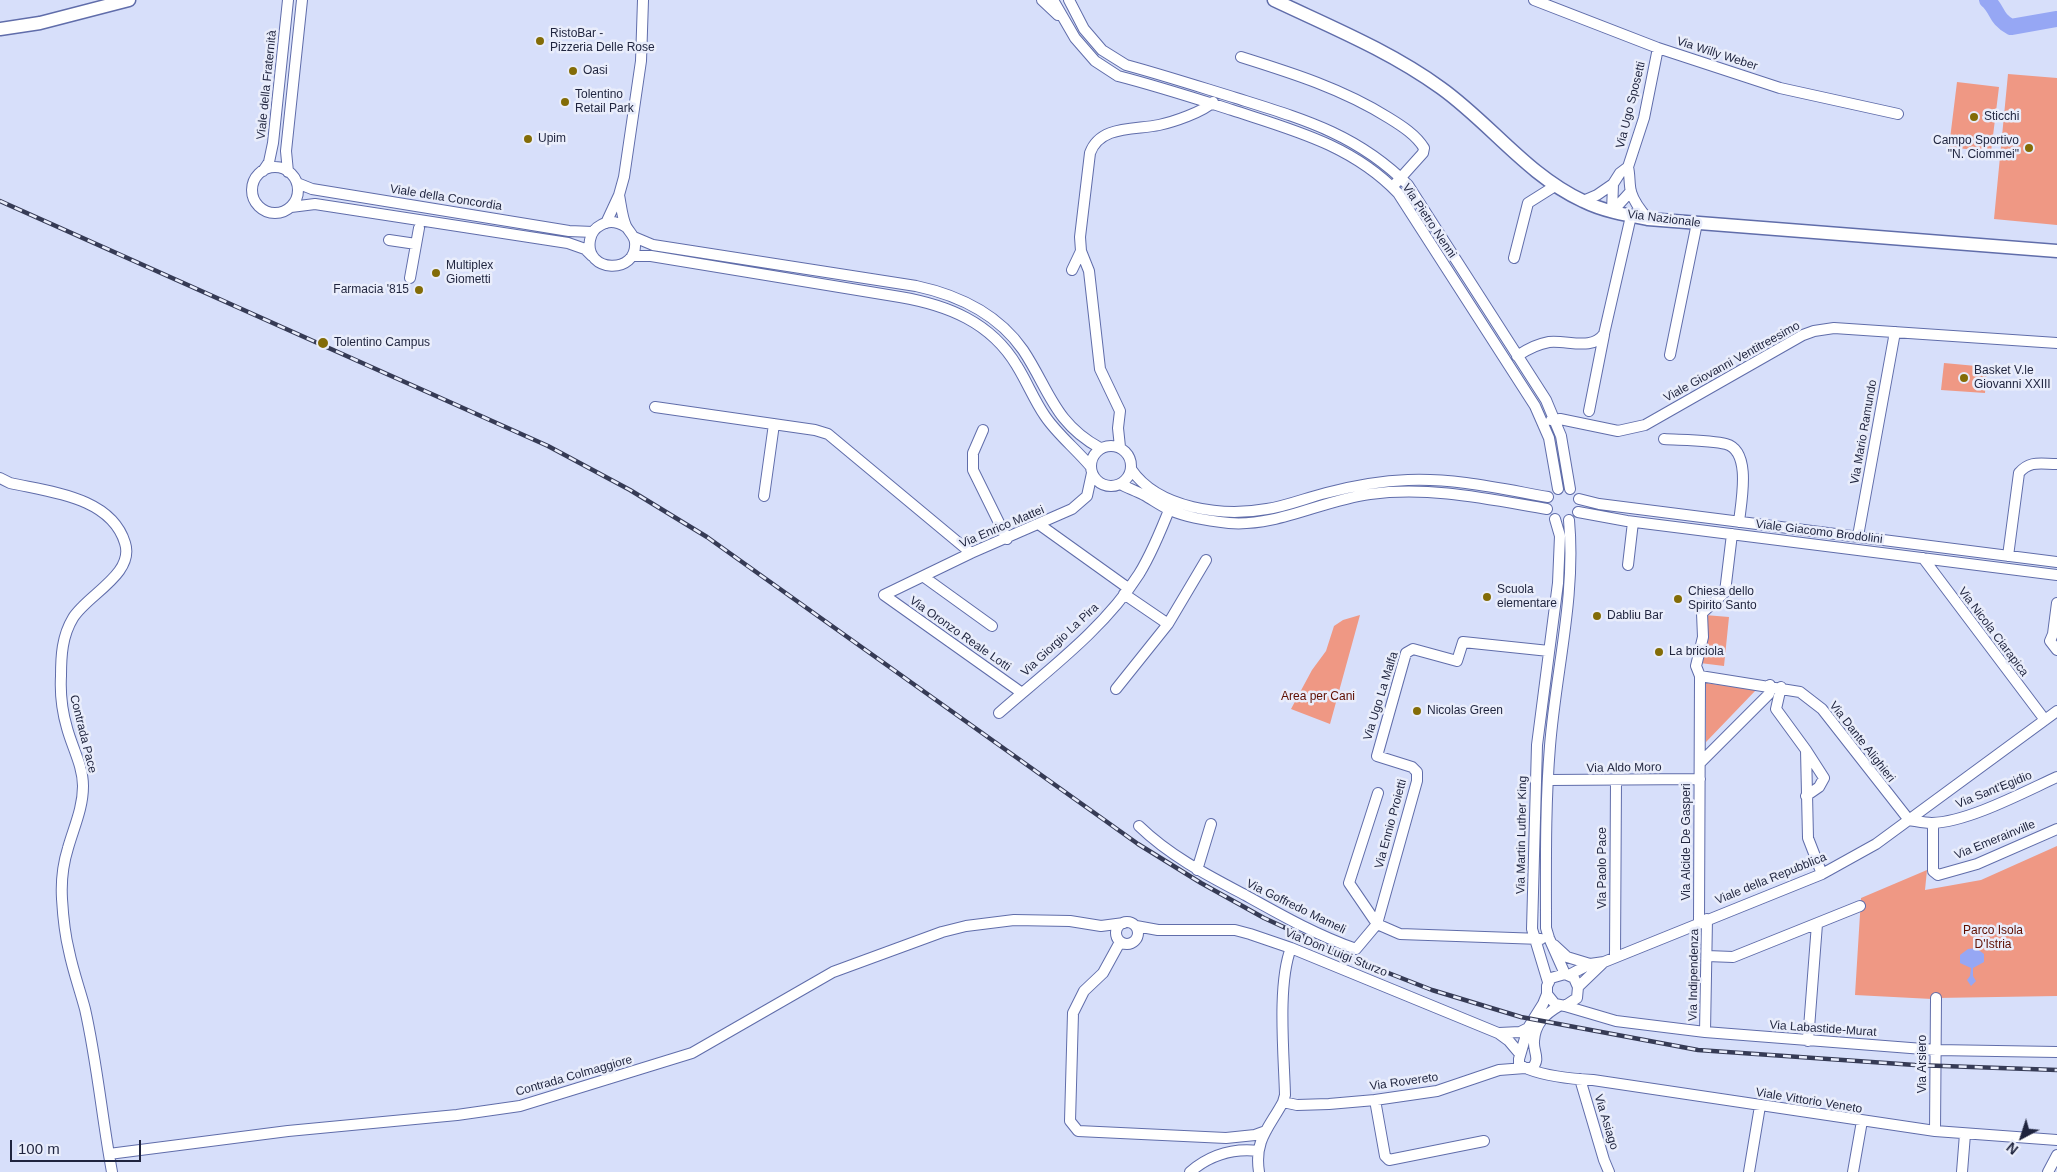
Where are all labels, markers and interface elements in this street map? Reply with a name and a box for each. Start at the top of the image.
place label: RistoBar - Pizzeria Delle Rose [550,27,655,55]
street label: Viale della Fraternità [254,30,280,140]
street label: Via Willy Weber [1675,34,1759,74]
marker: RistoBar - Pizzeria Delle Rose [534,35,546,47]
street label: Via Ugo Sposetti [1613,60,1649,150]
place label: Oasi [583,64,608,78]
marker: Oasi [567,65,579,77]
place label: Tolentino Retail Park [575,88,634,116]
marker: Tolentino Retail Park [559,96,571,108]
place label: Sticchi [1984,110,2019,124]
marker: Sticchi [1968,111,1980,123]
place label: Upim [538,132,566,146]
marker: Upim [522,133,534,145]
place label: Campo Sportivo "N. Ciommei" [1933,134,2019,162]
marker: Campo Sportivo "N. Ciommei" [2023,142,2035,154]
street label: Via Pietro Nenni [1399,181,1459,261]
street label: Viale della Concordia [389,182,503,214]
street label: Via Nazionale [1626,207,1702,231]
place label: Multiplex Giometti [446,259,493,287]
marker: Multiplex Giometti [430,267,442,279]
place label: Farmacia '815 [333,283,409,297]
marker: Farmacia '815 [413,284,425,296]
street label: Viale Giovanni Ventitreesimo [1662,319,1802,405]
marker: Tolentino Campus [316,336,330,350]
place label: Tolentino Campus [334,336,430,350]
place label: Basket V.le Giovanni XXIII [1974,364,2051,392]
marker: Basket V.le Giovanni XXIII [1958,372,1970,384]
street label: Via Mario Ramundo [1848,379,1880,485]
street label: Via Enrico Mattei [958,503,1046,551]
street label: Viale Giacomo Brodolini [1755,517,1883,547]
place label: Scuola elementare [1497,583,1557,611]
place label: Chiesa dello Spirito Santo [1688,585,1757,613]
street label: Via Nicola Ciarapica [1955,585,2031,679]
marker: Scuola elementare [1481,591,1493,603]
marker: Chiesa dello Spirito Santo [1672,593,1684,605]
street label: Via Oronzo Reale Lotti [907,594,1013,674]
street label: Via Giorgio La Pira [1018,600,1102,680]
place label: Dabliu Bar [1607,609,1663,623]
marker: Dabliu Bar [1591,610,1603,622]
place label: La briciola [1669,645,1724,659]
marker: La briciola [1653,646,1665,658]
street label: Via Ugo La Malfa [1361,650,1401,742]
park label: Area per Cani [1281,690,1355,704]
street label: Contrada Pace [66,693,100,775]
street label: Via Dante Alighieri [1826,699,1898,785]
place label: Nicolas Green [1427,704,1503,718]
marker: Nicolas Green [1411,705,1423,717]
street label: Via Aldo Moro [1586,760,1662,776]
street label: Via Sant'Egidio [1954,768,2034,812]
street label: Via Martin Luther King [1514,776,1530,894]
street label: Via Ennio Proietti [1372,778,1410,870]
street label: Via Alcide De Gasperi [1680,783,1694,901]
street label: Via Emerainville [1953,817,2037,863]
street label: Via Paolo Pace [1596,827,1610,909]
street label: Viale della Repubblica [1713,850,1829,908]
street label: Via Goffredo Mameli [1244,877,1348,937]
park label: Parco Isola D'Istria [1963,924,2023,952]
street label: Via Don Luigi Sturzo [1283,926,1389,980]
street label: Via Indipendenza [1686,929,1702,1021]
street label: Via Labastide-Murat [1769,1018,1877,1040]
street label: Via Arsiero [1916,1035,1930,1093]
street label: Contrada Colmaggiore [514,1052,634,1100]
street label: Via Rovereto [1369,1070,1439,1094]
street label: Viale Vittorio Veneto [1755,1085,1863,1117]
street label: Via Asiago [1591,1093,1621,1151]
north arrow [1997,1112,2047,1162]
scale bar [12,1130,144,1162]
text: N [2003,1139,2021,1158]
text: 100 m [18,1140,60,1157]

